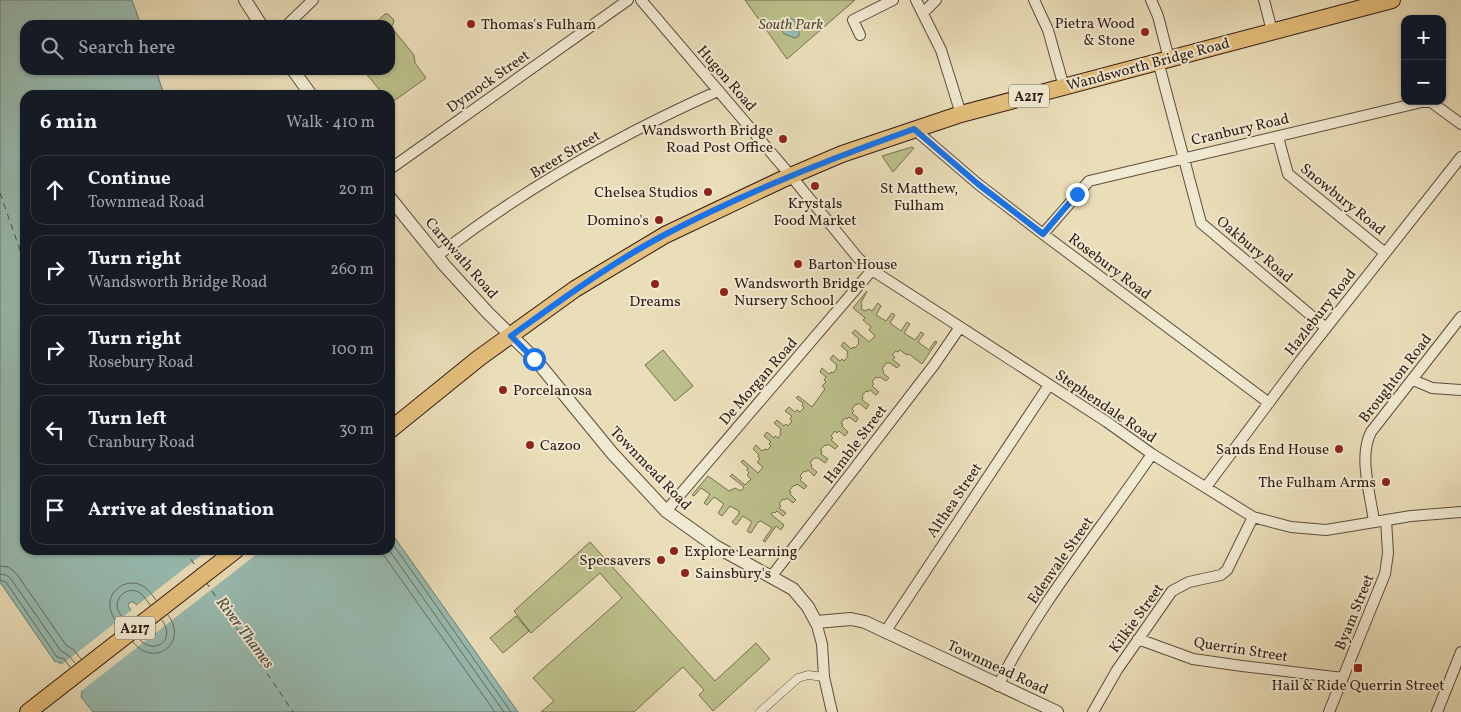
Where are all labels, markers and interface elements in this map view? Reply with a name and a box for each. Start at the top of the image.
place label: Pietra Wood & Stone [1055,14,1135,52]
place label: Thomas's Fulham [481,15,596,36]
park label: South Park [759,15,823,36]
map controls [1401,15,1446,105]
button: + [1401,15,1446,60]
marker: Thomas's Fulham [465,18,477,30]
search box [20,20,395,75]
marker: Pietra Wood & Stone [1139,26,1151,38]
icon: search [38,34,66,62]
street label: Wandsworth Bridge Road [1064,34,1232,97]
text: Search here [78,35,175,61]
street label: Hugon Road [691,41,760,117]
street label: Dymock Street [443,46,535,119]
button: − [1401,60,1446,105]
road number: A217 [1009,84,1049,108]
text: 6 min [40,108,97,137]
street label: Cranbury Road [1189,109,1291,152]
text: Walk · 410 m [286,112,375,134]
place label: Wandsworth Bridge Road Post Office [642,121,773,159]
street label: Breer Street [527,126,605,184]
marker: Wandsworth Bridge Road Post Office [777,133,789,145]
street label: Snowbury Road [1295,159,1389,241]
marker: St Matthew, Fulham [913,165,925,177]
text: Continue [88,166,171,192]
icon: ahead [41,176,69,204]
text: 20 m [339,179,374,201]
place label: St Matthew, Fulham [880,179,958,217]
marker: Krystals Food Market [809,180,821,192]
place label: Chelsea Studios [594,183,698,204]
route end [1066,183,1089,206]
marker: Chelsea Studios [702,186,714,198]
text: Townmead Road [88,192,205,214]
place label: Krystals Food Market [773,194,857,232]
place label: Domino's [587,211,649,232]
street label: Oakbury Road [1211,212,1297,288]
street label: Carnwath Road [420,214,502,304]
marker: Domino's [653,214,665,226]
street label: Rosebury Road [1063,229,1155,305]
text: Turn right [88,246,181,272]
place label: Barton House [808,255,897,276]
icon: right [41,256,69,284]
marker: Barton House [792,258,804,270]
text: 260 m [330,259,374,281]
street label: Hazlebury Road [1280,265,1362,361]
text: Wandsworth Bridge Road [88,272,267,294]
place label: Wandsworth Bridge Nursery School [734,274,865,312]
marker: Dreams [649,278,661,290]
marker: Wandsworth Bridge Nursery School [718,286,730,298]
place label: Dreams [629,292,681,313]
text: Turn right [88,326,181,352]
street label: Broughton Road [1355,330,1438,428]
street label: De Morgan Road [715,334,803,430]
icon: right [41,336,69,364]
text: 100 m [331,339,374,361]
route start [523,348,546,371]
text: Rosebury Road [88,352,194,374]
street label: Stephendale Road [1050,365,1160,449]
place label: Porcelanosa [513,381,592,402]
marker: Porcelanosa [497,384,509,396]
street label: Hamble Street [820,401,893,489]
text: Turn left [88,406,167,432]
icon: left [41,416,69,444]
text: 30 m [339,419,374,441]
street label: Townmead Road [604,422,695,516]
text: Cranbury Road [88,432,195,454]
place label: Cazoo [540,436,581,457]
marker: Cazoo [524,439,536,451]
place label: Sands End House [1216,440,1329,461]
marker: Sands End House [1333,443,1345,455]
street label: Althea Street [922,459,988,542]
place label: The Fulham Arms [1258,473,1376,494]
marker: The Fulham Arms [1380,476,1392,488]
icon: arrive [41,496,69,524]
text: Arrive at destination [88,497,274,523]
street label: Edenvale Street [1023,513,1099,609]
place label: Explore Learning [684,542,798,563]
marker: Explore Learning [668,545,680,557]
place label: Specsavers [579,551,651,572]
marker: Specsavers [655,554,667,566]
place label: Sainsbury's [695,564,771,585]
marker: Sainsbury's [679,567,691,579]
street label: Byam Street [1331,571,1380,654]
street label: Kilkie Street [1105,580,1170,658]
water label: River Thames [210,593,279,674]
road number: A217 [115,616,155,640]
street label: Querrin Street [1192,633,1289,668]
street label: Townmead Road [943,636,1051,701]
marker: Hail & Ride Querrin Street [1352,662,1364,674]
place label: Hail & Ride Querrin Street [1271,676,1445,697]

